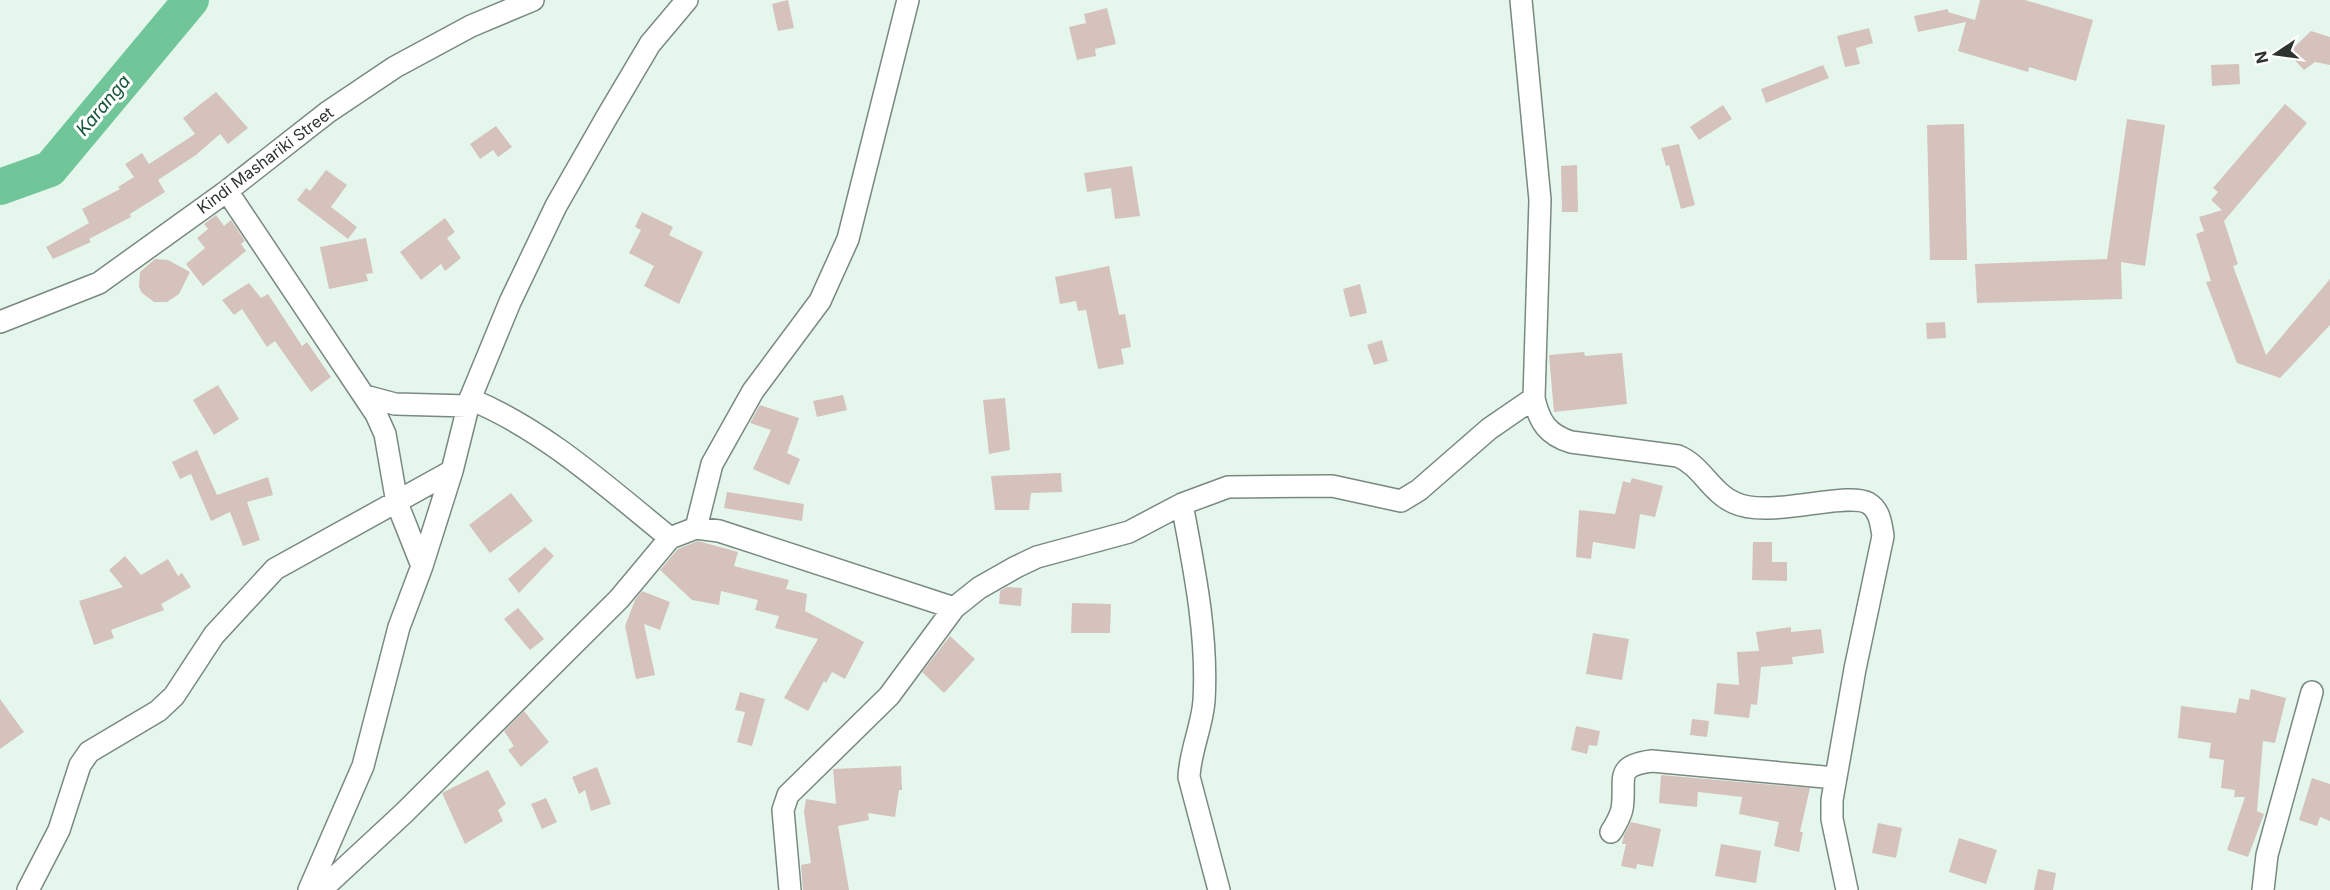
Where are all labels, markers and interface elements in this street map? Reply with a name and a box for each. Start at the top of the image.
north arrow [2246,24,2306,84]
text: N [2250,49,2273,66]
water label: Karanga [72,70,134,140]
street label: Kindi Mashariki Street [193,102,337,218]

